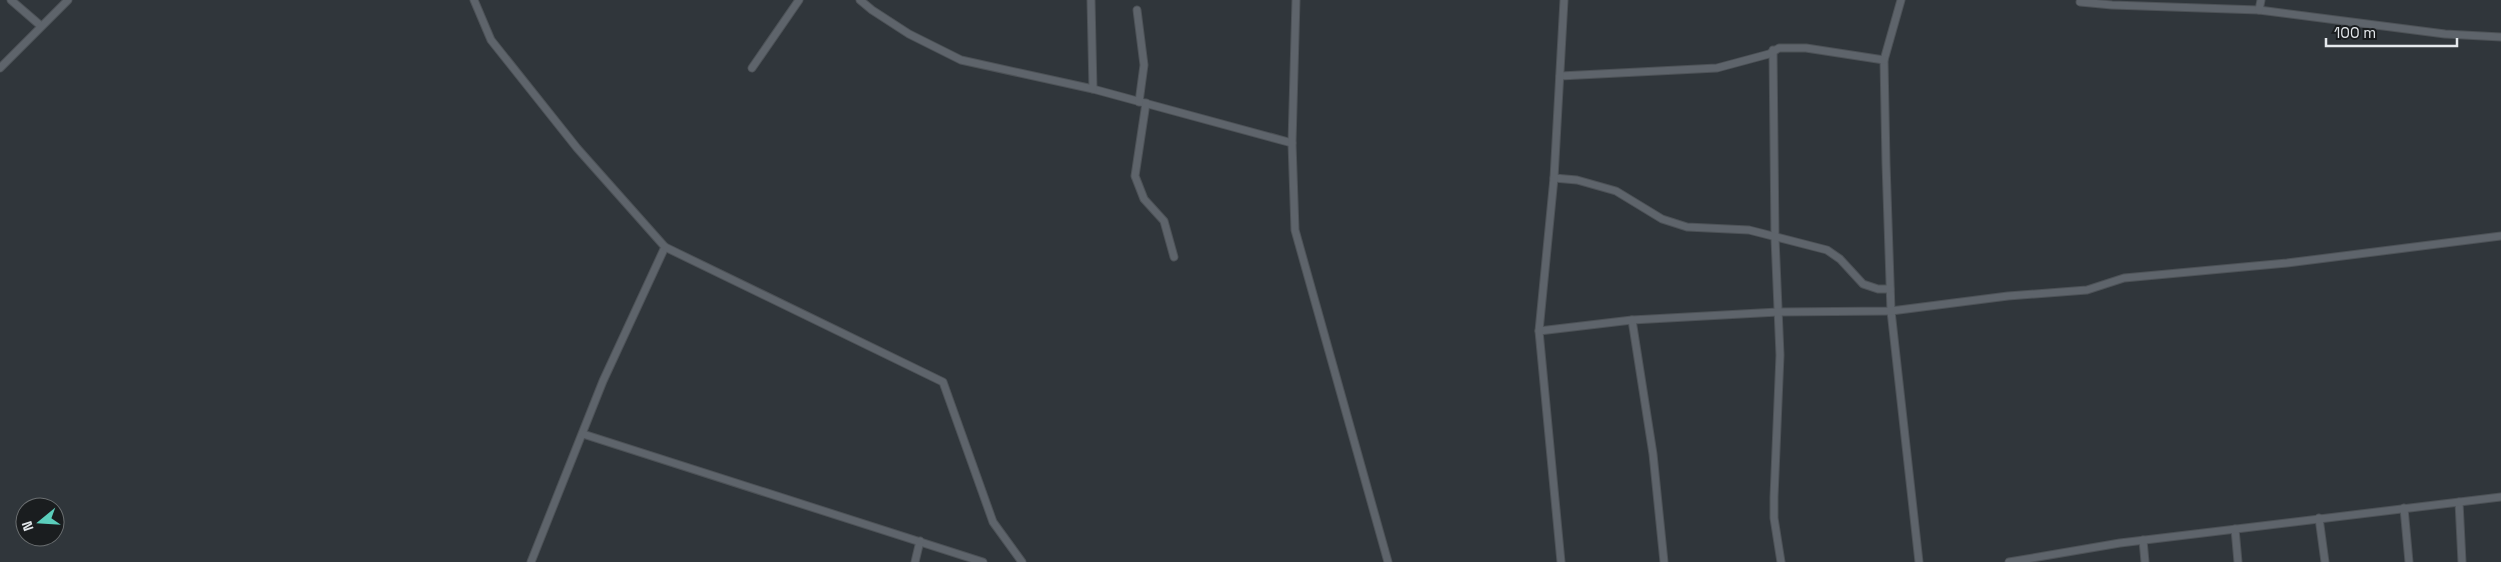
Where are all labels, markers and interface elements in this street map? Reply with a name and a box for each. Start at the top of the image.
scale bar [2326,15,2457,47]
text: 100 m [2334,23,2376,42]
north arrow [15,497,65,547]
text: N [18,519,38,533]

